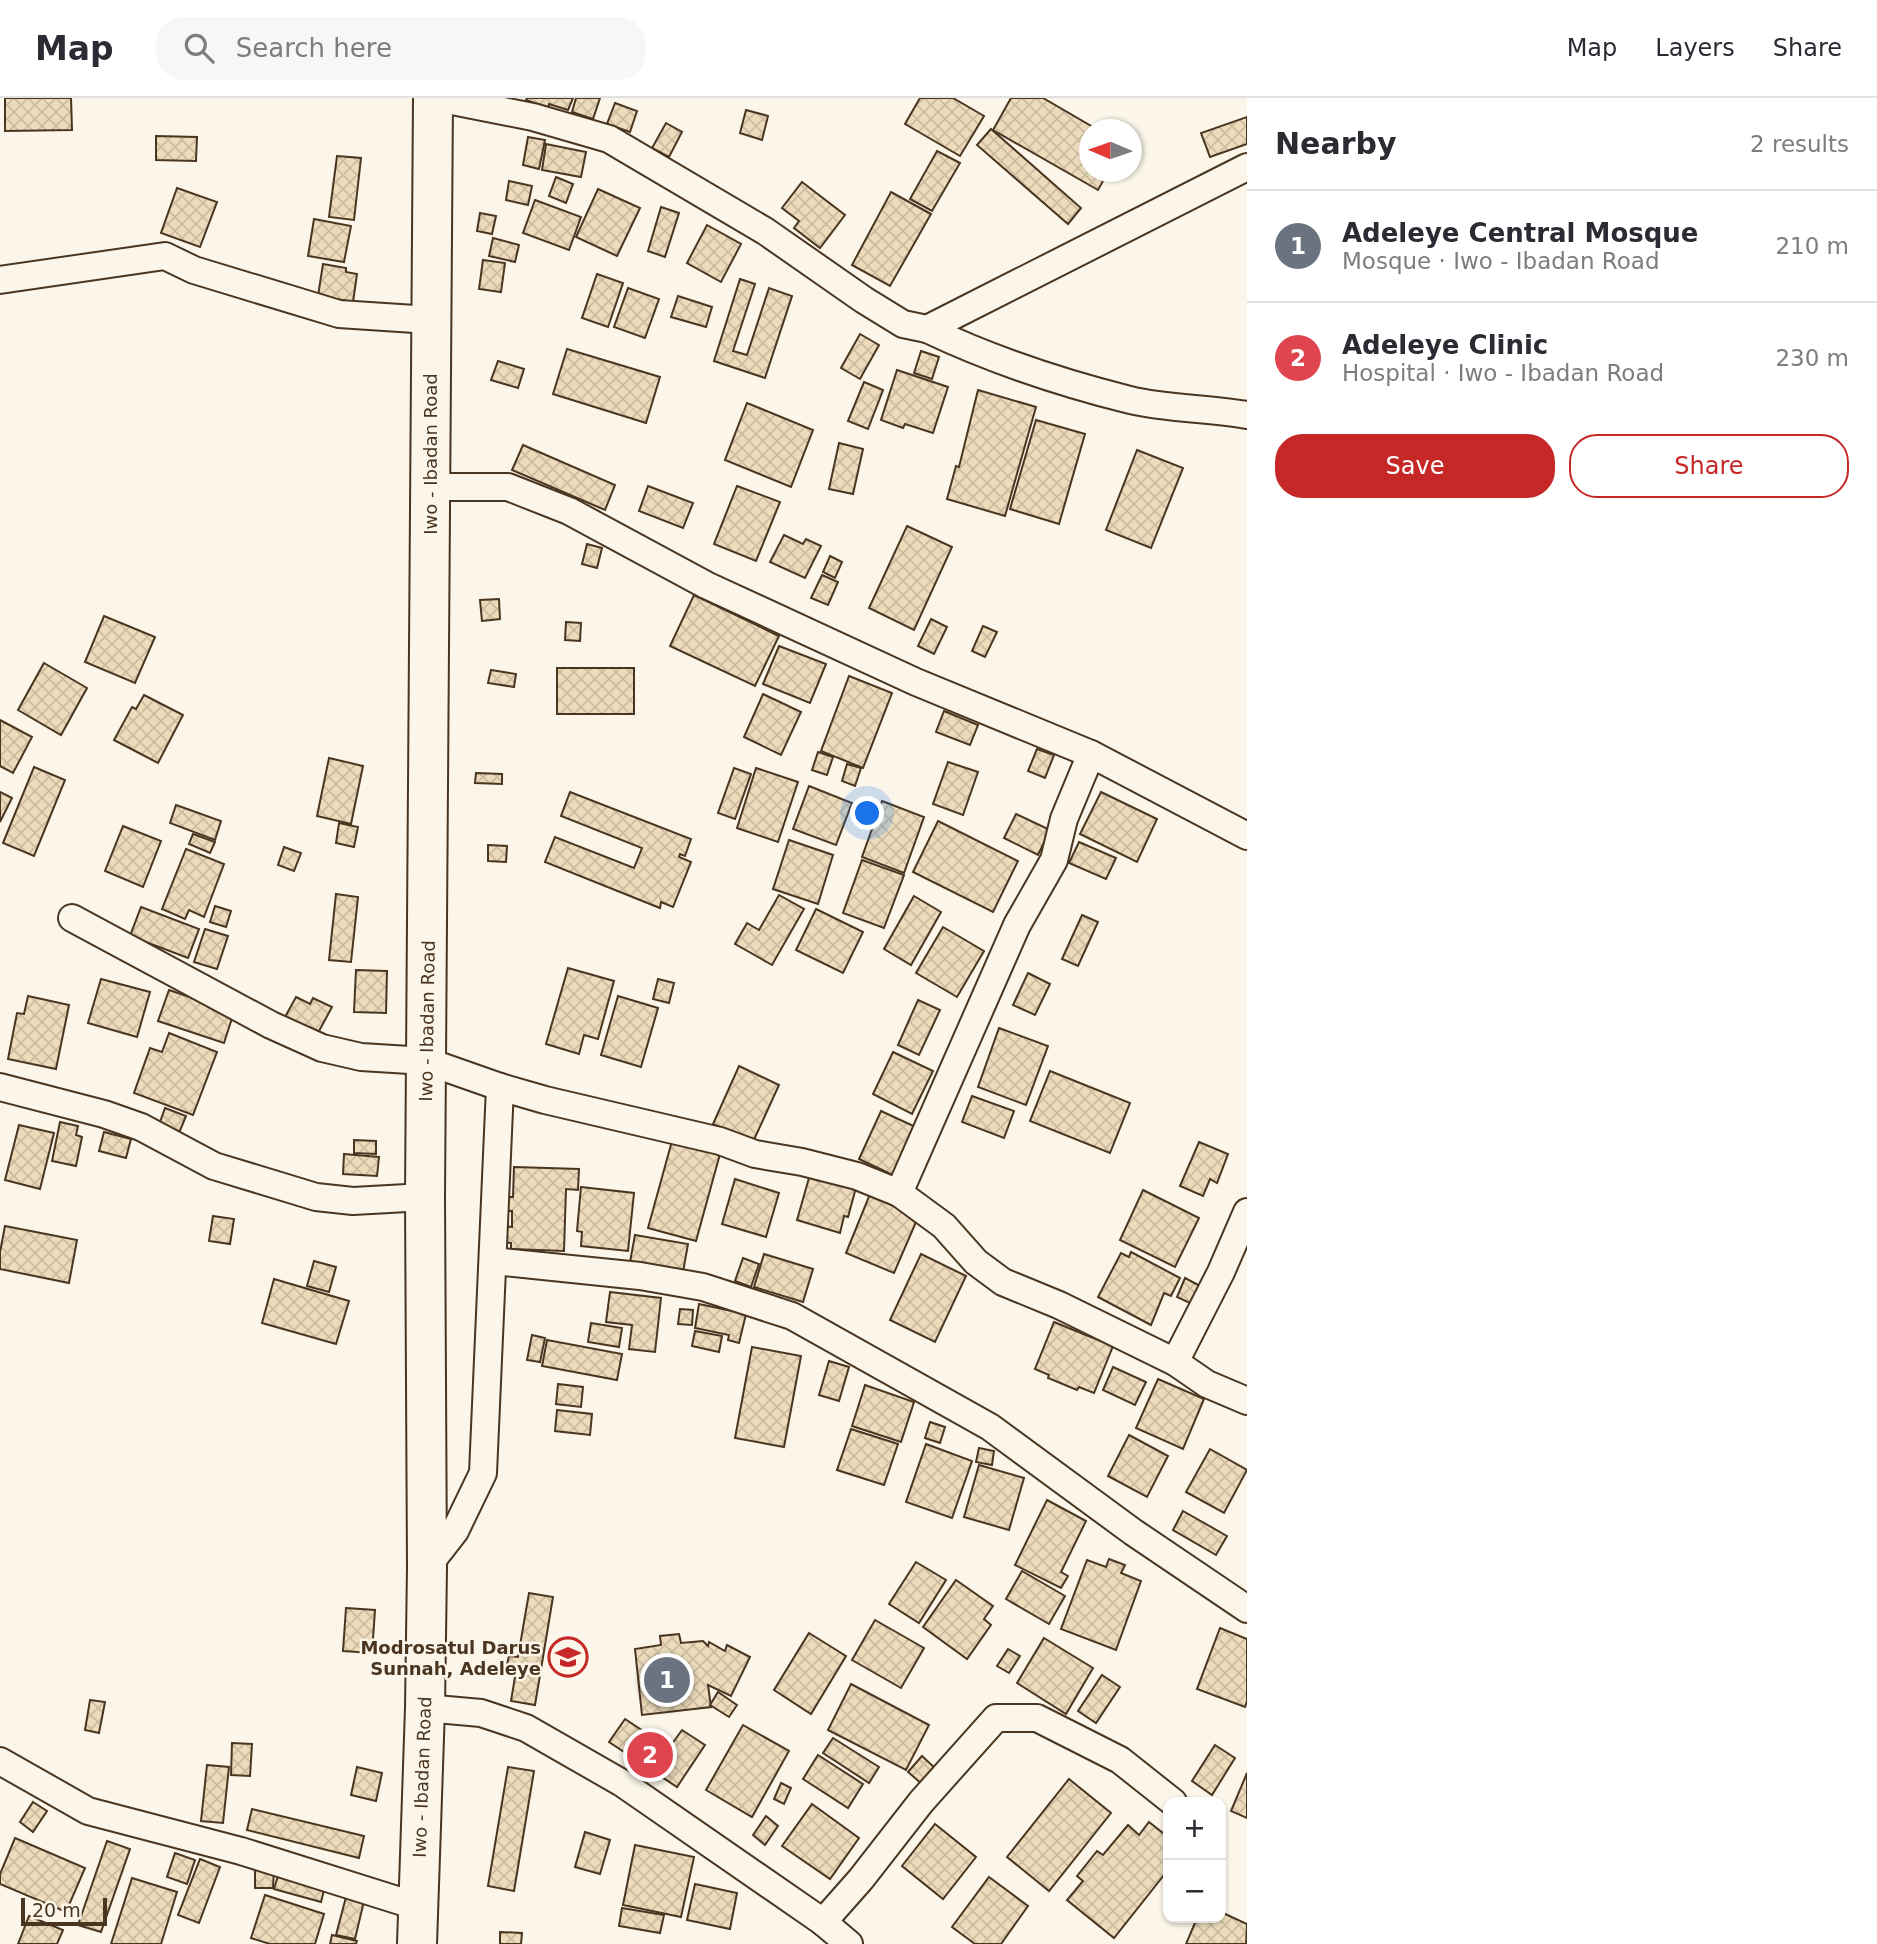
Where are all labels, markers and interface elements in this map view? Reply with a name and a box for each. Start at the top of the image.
search box [156,17,646,80]
text: Map [35,29,114,68]
icon: search [180,29,218,67]
text: Search here [236,33,392,63]
text: Map [1567,34,1617,62]
text: Layers [1655,34,1735,62]
text: Share [1773,34,1842,62]
north arrow [1079,119,1142,182]
text: Nearby [1275,126,1397,161]
text: 2 results [1750,131,1849,157]
text: Adeleye Central Mosque [1342,218,1699,248]
text: 1 [1290,233,1306,259]
text: 210 m [1775,233,1849,259]
text: Mosque · Iwo - Ibadan Road [1342,248,1660,274]
text: Adeleye Clinic [1342,330,1548,360]
text: 2 [1290,345,1306,371]
text: 230 m [1775,345,1849,371]
text: Hospital · Iwo - Ibadan Road [1342,360,1664,386]
street label: Iwo - Ibadan Road [420,373,441,535]
button: Save [1275,434,1555,498]
button: Share [1569,434,1849,498]
your location [850,796,884,830]
street label: Iwo - Ibadan Road [415,940,439,1102]
school or university icon: Modrosatul Darus Sunnah, Adeleye [547,1636,589,1678]
place label: Modrosatul Darus Sunnah, Adeleye [360,1637,541,1679]
pin: 1 [644,1654,690,1706]
street label: Iwo - Ibadan Road [409,1696,435,1858]
pin: 2 [627,1729,673,1781]
map controls [1163,1797,1226,1923]
button: + [1163,1797,1226,1860]
button: − [1163,1860,1226,1923]
scale bar [21,1895,107,1927]
text: 20 m [32,1899,81,1921]

